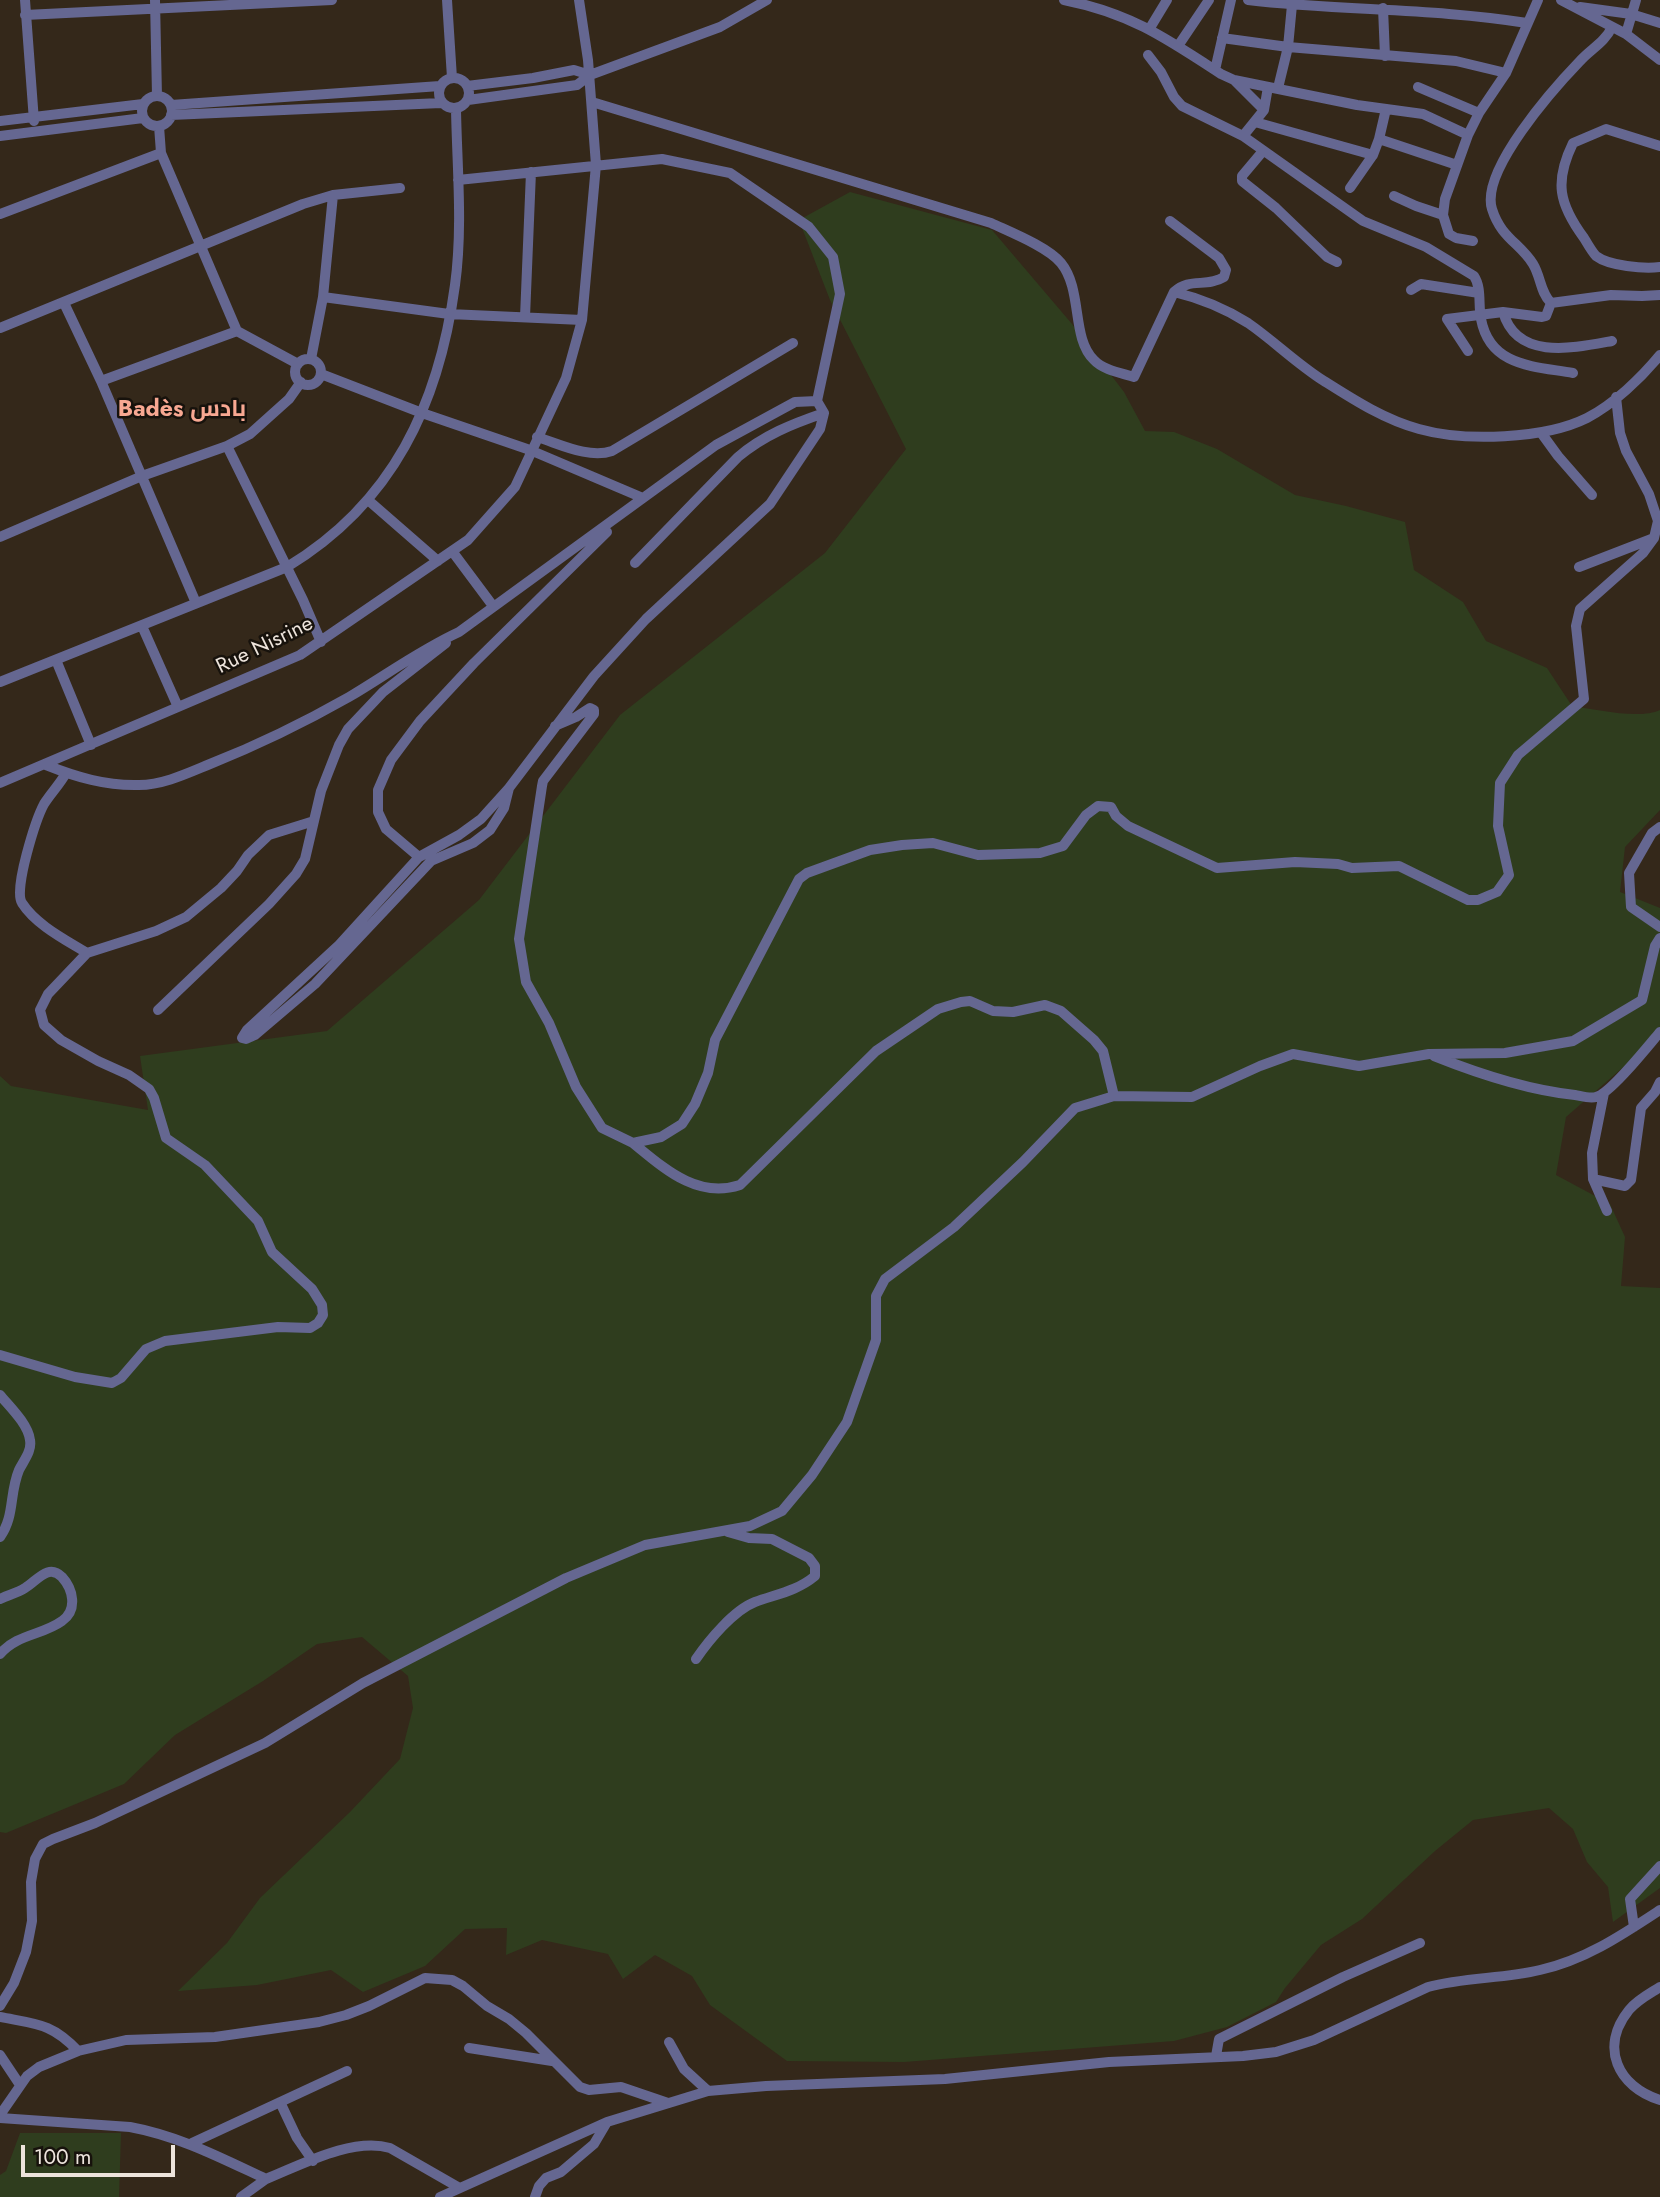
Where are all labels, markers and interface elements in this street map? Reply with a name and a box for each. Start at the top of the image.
district label: Badès بادس [118,396,246,424]
street label: Rue Nisrine [212,612,318,680]
scale bar [24,2130,178,2174]
text: 100 m [34,2142,91,2172]

